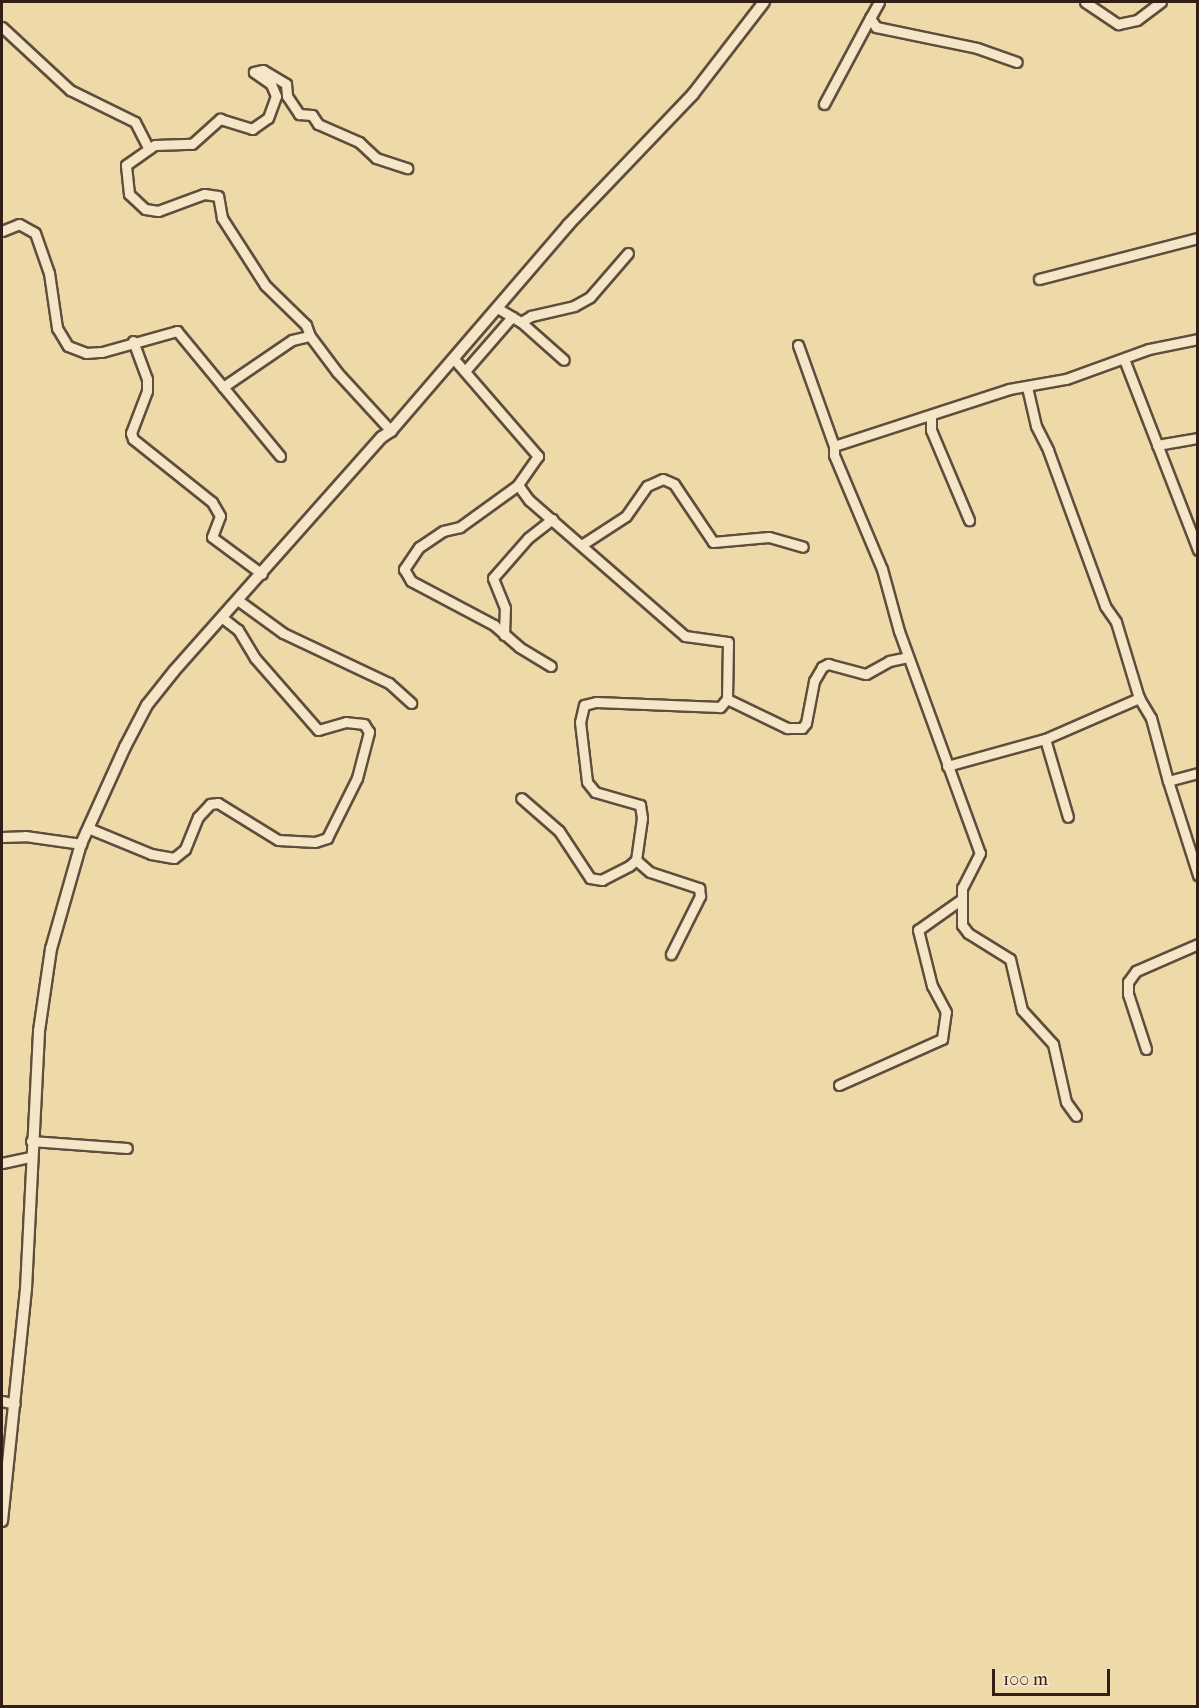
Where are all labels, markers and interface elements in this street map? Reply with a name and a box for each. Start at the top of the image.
scale bar [995,1657,1114,1695]
text: 100 m [1003,1669,1048,1690]

